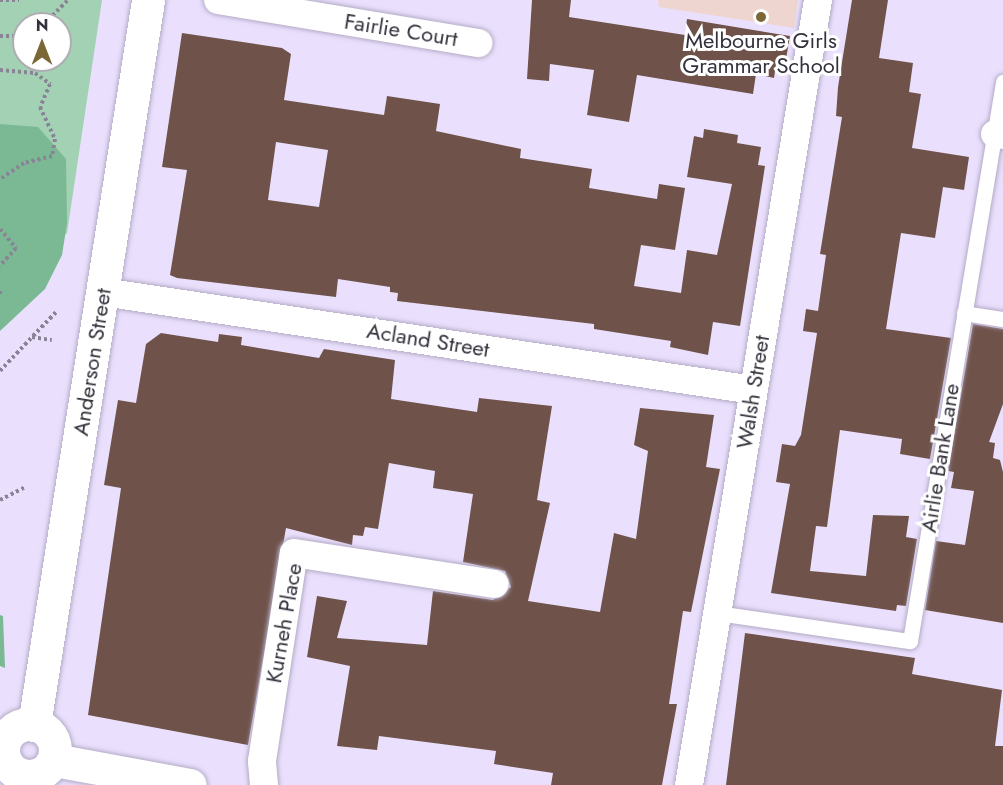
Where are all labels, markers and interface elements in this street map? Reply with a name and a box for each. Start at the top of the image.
street label: Fairlie Court [342,8,460,52]
marker: Melbourne Girls Grammar School [754,10,768,24]
north arrow [12,12,72,72]
text: N [36,14,48,37]
place label: Melbourne Girls Grammar School [682,27,840,78]
street label: Anderson Street [67,286,117,438]
street label: Acland Street [365,317,491,363]
street label: Walsh Street [731,333,775,451]
street label: Airlie Bank Lane [915,382,965,534]
street label: Kurneh Place [260,561,308,685]

